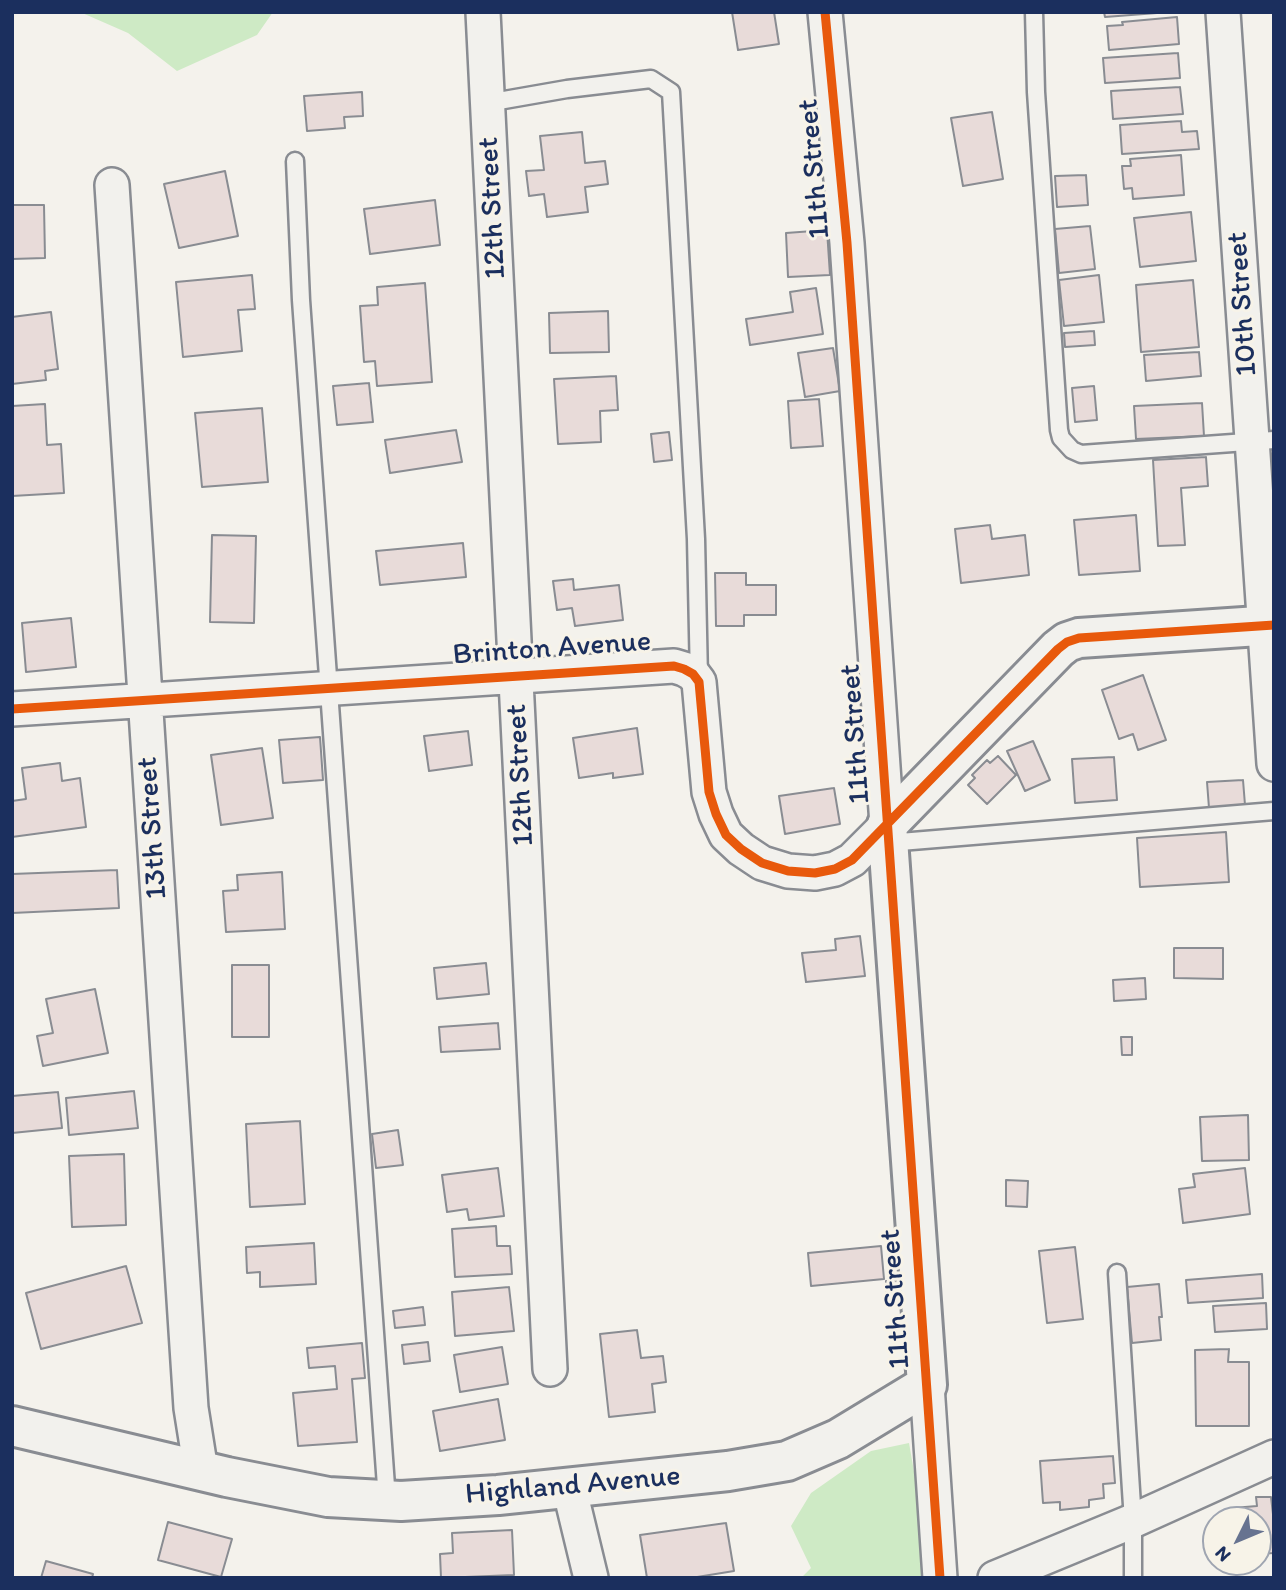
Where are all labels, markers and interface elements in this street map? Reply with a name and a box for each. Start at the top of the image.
street label: 11th Street [791,97,839,241]
street label: 12th Street [471,136,515,280]
street label: 10th Street [1220,230,1266,378]
street label: Brinton Avenue [451,624,653,674]
street label: 11th Street [833,663,879,805]
street label: 12th Street [499,703,543,847]
street label: 13th Street [130,755,176,901]
street label: 11th Street [873,1228,919,1370]
street label: Highland Avenue [464,1459,682,1513]
north arrow [1202,1506,1272,1576]
text: N [1210,1542,1236,1567]

